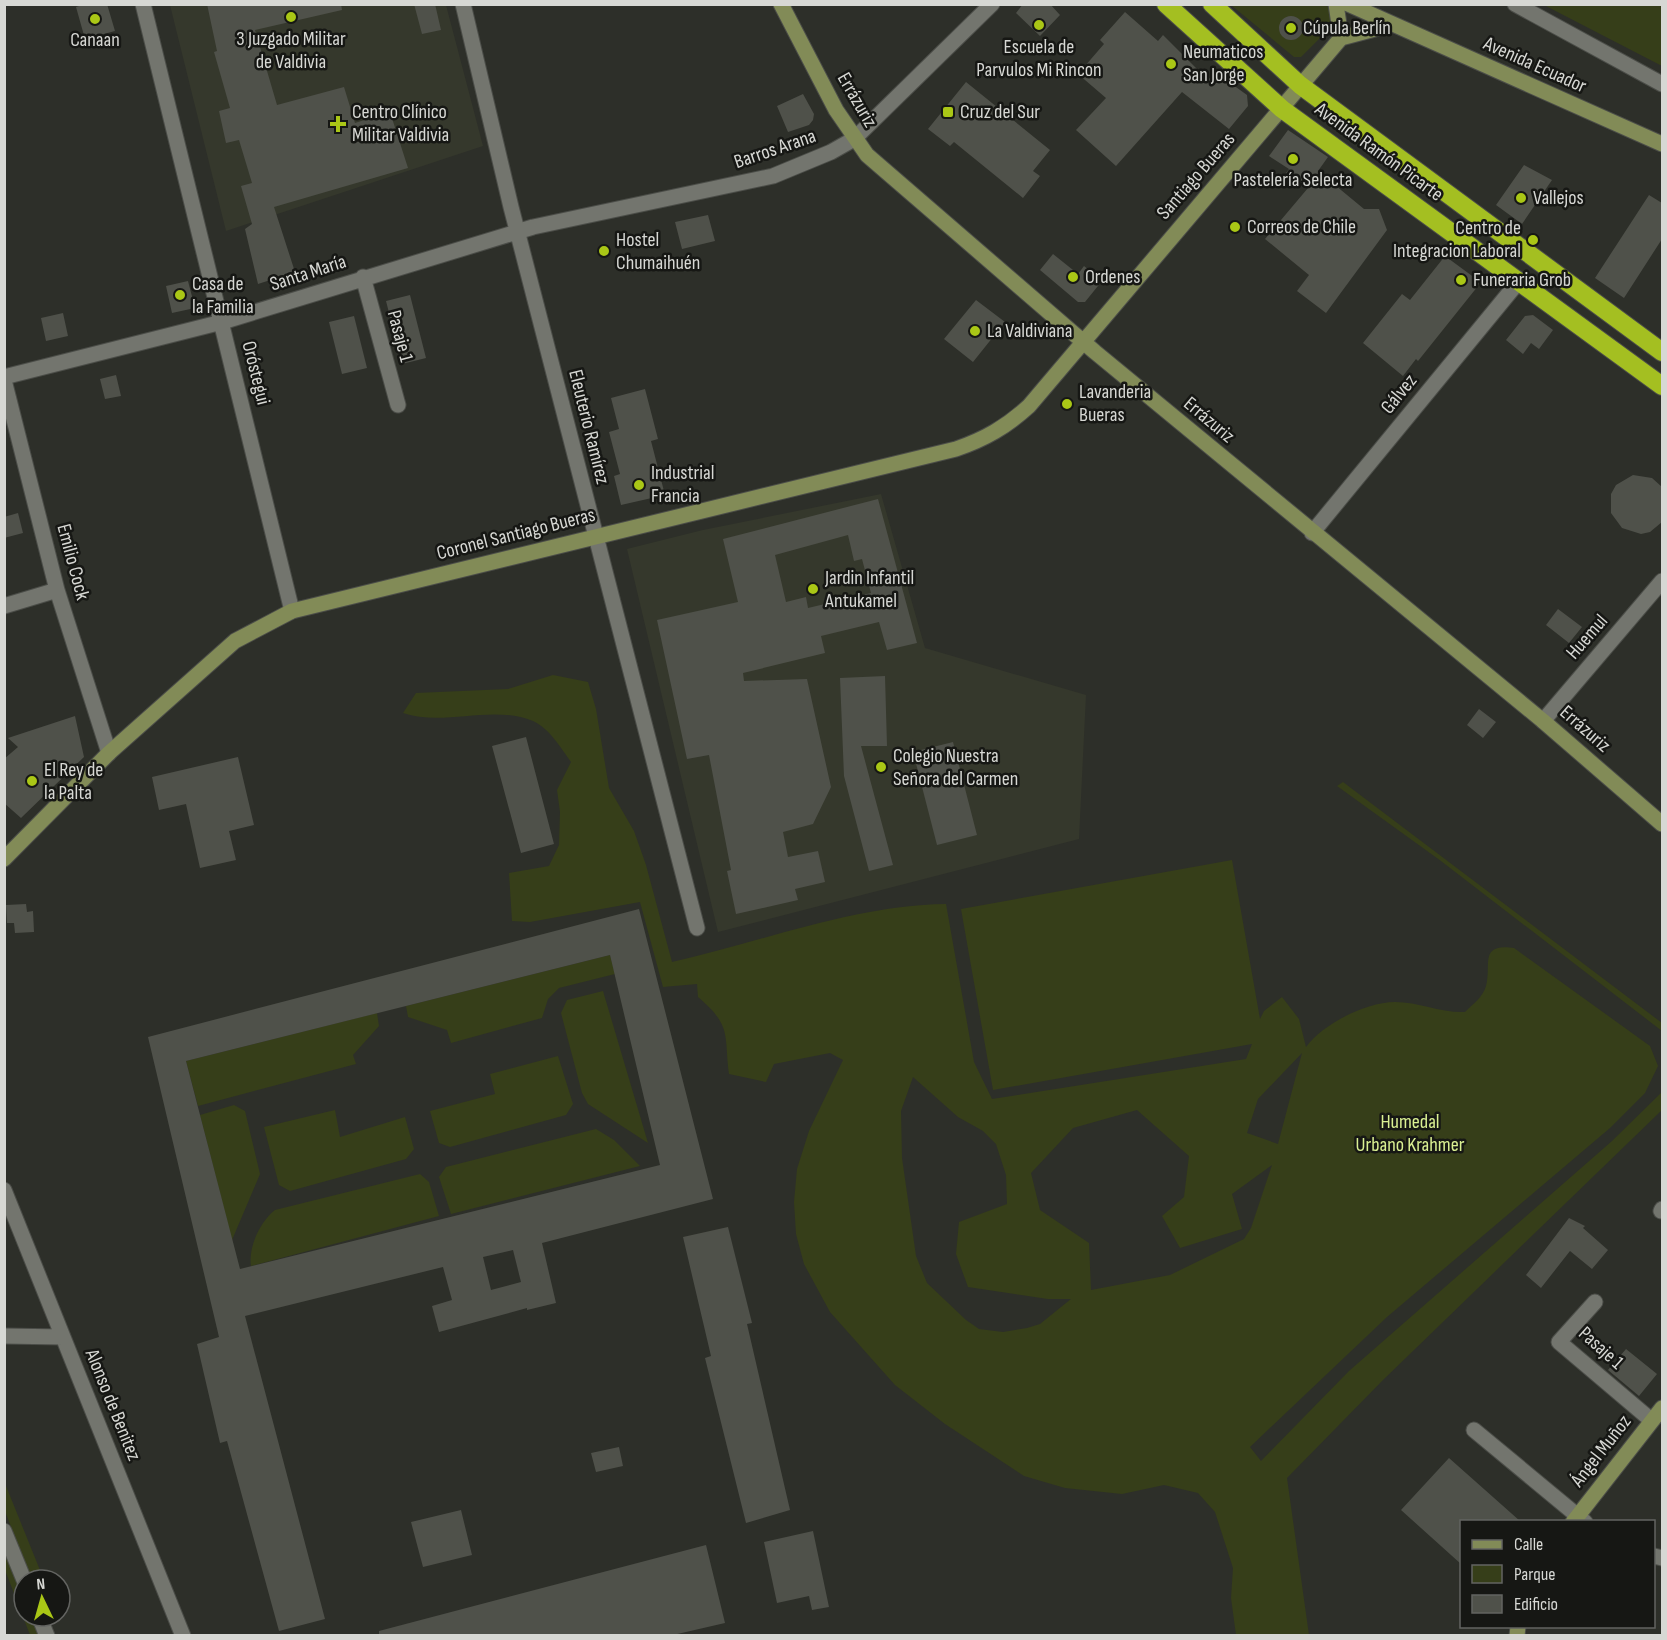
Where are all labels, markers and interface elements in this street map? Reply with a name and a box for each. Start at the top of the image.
marker: 3 Juzgado Militar de Valdivia [284,10,298,24]
marker: Canaan [88,12,102,26]
place label: Cúpula Berlín [1303,16,1391,40]
marker: Escuela de Parvulos Mi Rincon [1032,18,1046,32]
marker: Cúpula Berlín [1284,21,1298,35]
place label: 3 Juzgado Militar de Valdivia [236,27,346,74]
place label: Canaan [70,28,120,52]
street label: Avenida Ecuador [1479,31,1590,98]
place label: Escuela de Parvulos Mi Rincon [976,35,1102,82]
place label: Neumaticos San Jorge [1183,40,1263,87]
marker: Neumaticos San Jorge [1164,57,1178,71]
street label: Errázuriz [832,68,882,132]
street label: Avenida Ramón Picarte [1309,97,1448,207]
place label: Centro Clínico Militar Valdivia [352,100,449,147]
place label: Cruz del Sur [960,100,1040,124]
marker: Cruz del Sur [941,105,955,119]
marker: Centro Clínico Militar Valdivia [329,115,347,133]
street label: Barros Arana [731,124,819,174]
street label: Santiago Bueras [1152,128,1240,224]
marker: Pastelería Selecta [1286,152,1300,166]
place label: Pastelería Selecta [1233,168,1353,192]
place label: Vallejos [1533,186,1584,210]
marker: Vallejos [1514,191,1528,205]
place label: Correos de Chile [1247,215,1356,239]
place label: Centro de Integracion Laboral [1393,216,1521,263]
marker: Correos de Chile [1228,220,1242,234]
place label: Hostel Chumaihuén [616,228,700,275]
marker: Centro de Integracion Laboral [1526,233,1540,247]
marker: Hostel Chumaihuén [597,244,611,258]
street label: Santa María [267,249,349,297]
place label: Ordenes [1085,265,1140,289]
place label: Funeraria Grob [1473,268,1571,292]
marker: Ordenes [1066,270,1080,284]
place label: Casa de la Familia [192,272,254,319]
marker: Funeraria Grob [1454,273,1468,287]
marker: Casa de la Familia [173,288,187,302]
street label: Pasaje 1 [382,308,418,364]
place label: La Valdiviana [987,319,1073,343]
marker: La Valdiviana [968,324,982,338]
street label: Oróstegui [237,339,275,407]
street label: Eleuterio Ramírez [563,367,615,487]
street label: Gálvez [1376,369,1422,419]
place label: Lavanderia Bueras [1079,380,1151,427]
street label: Errázuriz [1179,392,1239,448]
marker: Lavanderia Bueras [1060,397,1074,411]
place label: Industrial Francia [651,461,714,508]
marker: Industrial Francia [632,478,646,492]
street label: Coronel Santiago Bueras [434,503,598,565]
street label: Emilio Cock [51,521,95,603]
place label: Jardin Infantil Antukamel [824,566,914,613]
marker: Jardin Infantil Antukamel [806,582,820,596]
street label: Huemul [1561,610,1613,664]
street label: Errázuriz [1555,700,1615,758]
place label: Colegio Nuestra Señora del Carmen [893,744,1018,791]
place label: El Rey de la Palta [44,758,103,805]
marker: Colegio Nuestra Señora del Carmen [874,760,888,774]
marker: El Rey de la Palta [25,774,39,788]
park label: Humedal Urbano Krahmer [1356,1110,1465,1157]
street label: Pasaje 1 [1573,1322,1629,1374]
street label: Alonso de Benitez [79,1345,146,1464]
street label: Ángel Muñoz [1565,1410,1636,1492]
legend [1460,1520,1655,1628]
text: Calle [1514,1534,1543,1555]
text: Parque [1514,1564,1555,1585]
north arrow [12,1568,72,1628]
text: N [36,1575,46,1594]
text: Edificio [1514,1594,1558,1615]

